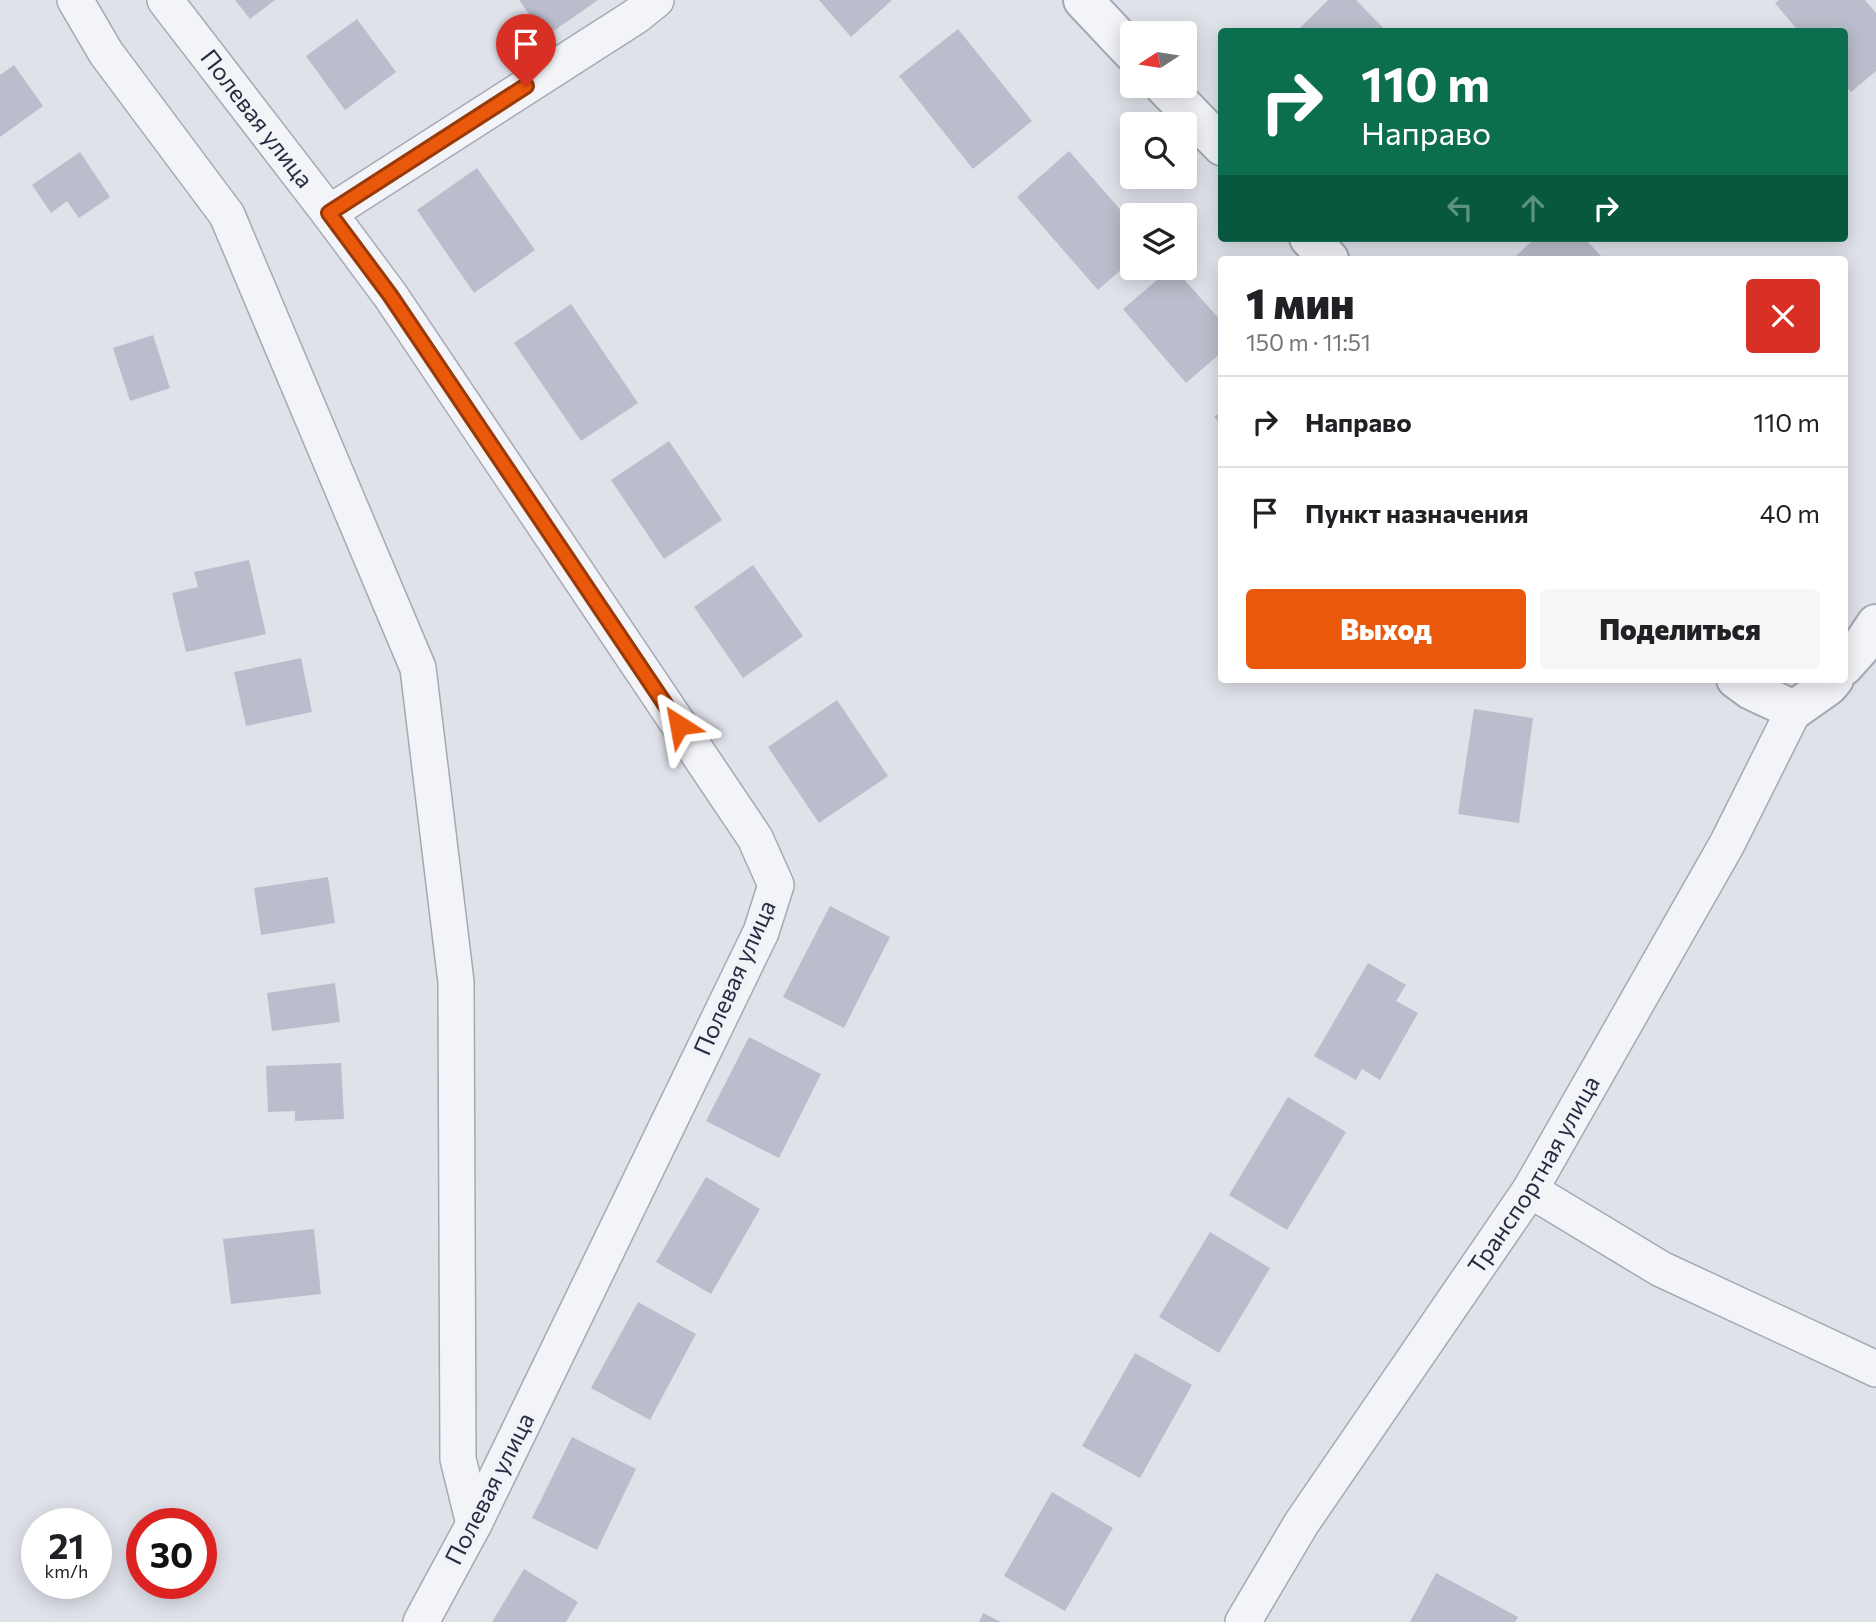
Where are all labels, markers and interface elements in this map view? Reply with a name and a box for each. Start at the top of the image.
pin [496,14,556,86]
north arrow [1120,21,1197,98]
map controls [1120,21,1197,280]
icon: arrive [507,25,545,63]
street label: Полевая улица [195,43,320,193]
text: 110 m [1361,52,1490,112]
icon: right [1246,56,1337,147]
button: search [1120,112,1197,189]
text: Направо [1361,112,1491,152]
icon: left [1441,189,1479,227]
icon: ahead [1514,189,1552,227]
icon: right [1587,189,1625,227]
button: layers [1120,203,1197,280]
text: 1 мин [1246,276,1355,328]
button: close [1746,279,1820,353]
text: 150 m · 11:51 [1246,328,1371,356]
icon: right [1246,403,1284,441]
text: Направо [1305,406,1412,437]
text: 110 m [1753,406,1820,437]
icon: arrive [1246,494,1284,532]
text: Пункт назначения [1305,497,1529,528]
text: 40 m [1760,497,1820,528]
button: Выход [1246,589,1526,669]
button: Поделиться [1540,589,1820,669]
position arrow [642,688,716,762]
street label: Полевая улица [686,895,781,1059]
street label: Транспортная улица [1461,1070,1605,1279]
street label: Полевая улица [438,1407,539,1569]
speed limit sign: 30 [126,1508,217,1599]
text: 21 [49,1523,84,1566]
text: km/h [45,1560,88,1582]

